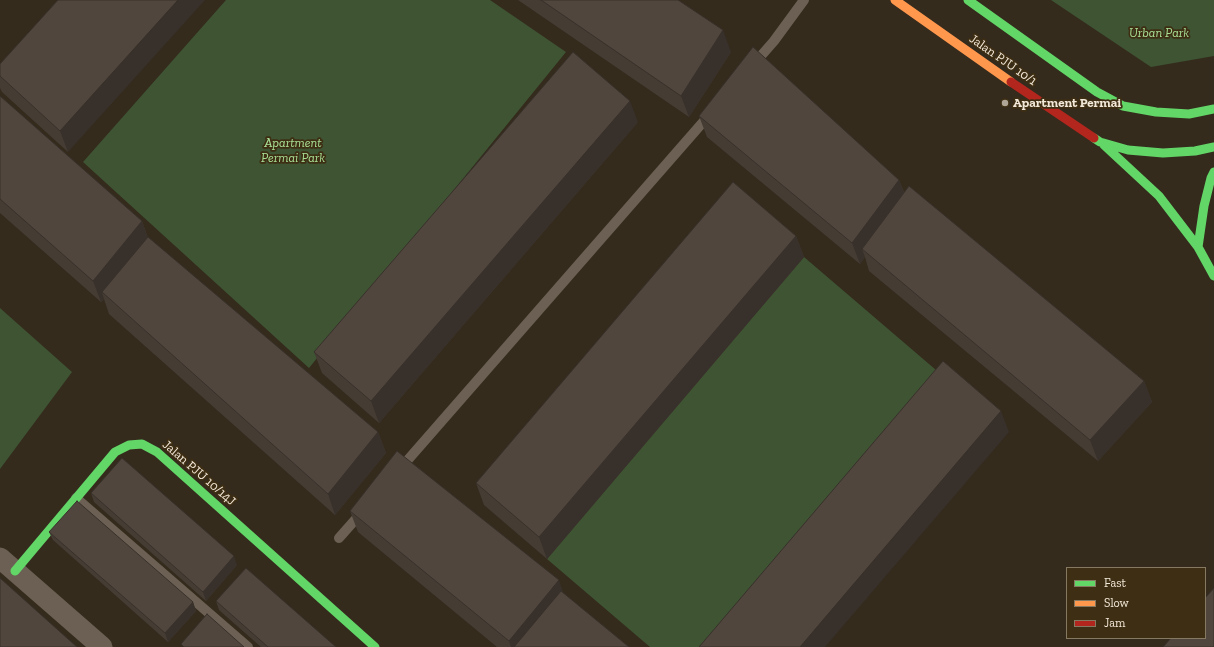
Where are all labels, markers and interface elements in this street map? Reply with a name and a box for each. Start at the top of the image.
park label: Urban Park [1129,25,1189,41]
street label: Jalan PJU 10/1 [966,31,1040,89]
place label: Apartment Permai [1013,95,1121,111]
marker: Apartment Permai [1000,98,1010,108]
park label: Apartment Permai Park [261,135,325,166]
street label: Jalan PJU 10/14J [159,437,239,509]
legend [1066,567,1206,639]
text: Fast [1104,576,1126,590]
text: Slow [1104,596,1129,610]
text: Jam [1104,616,1125,630]

